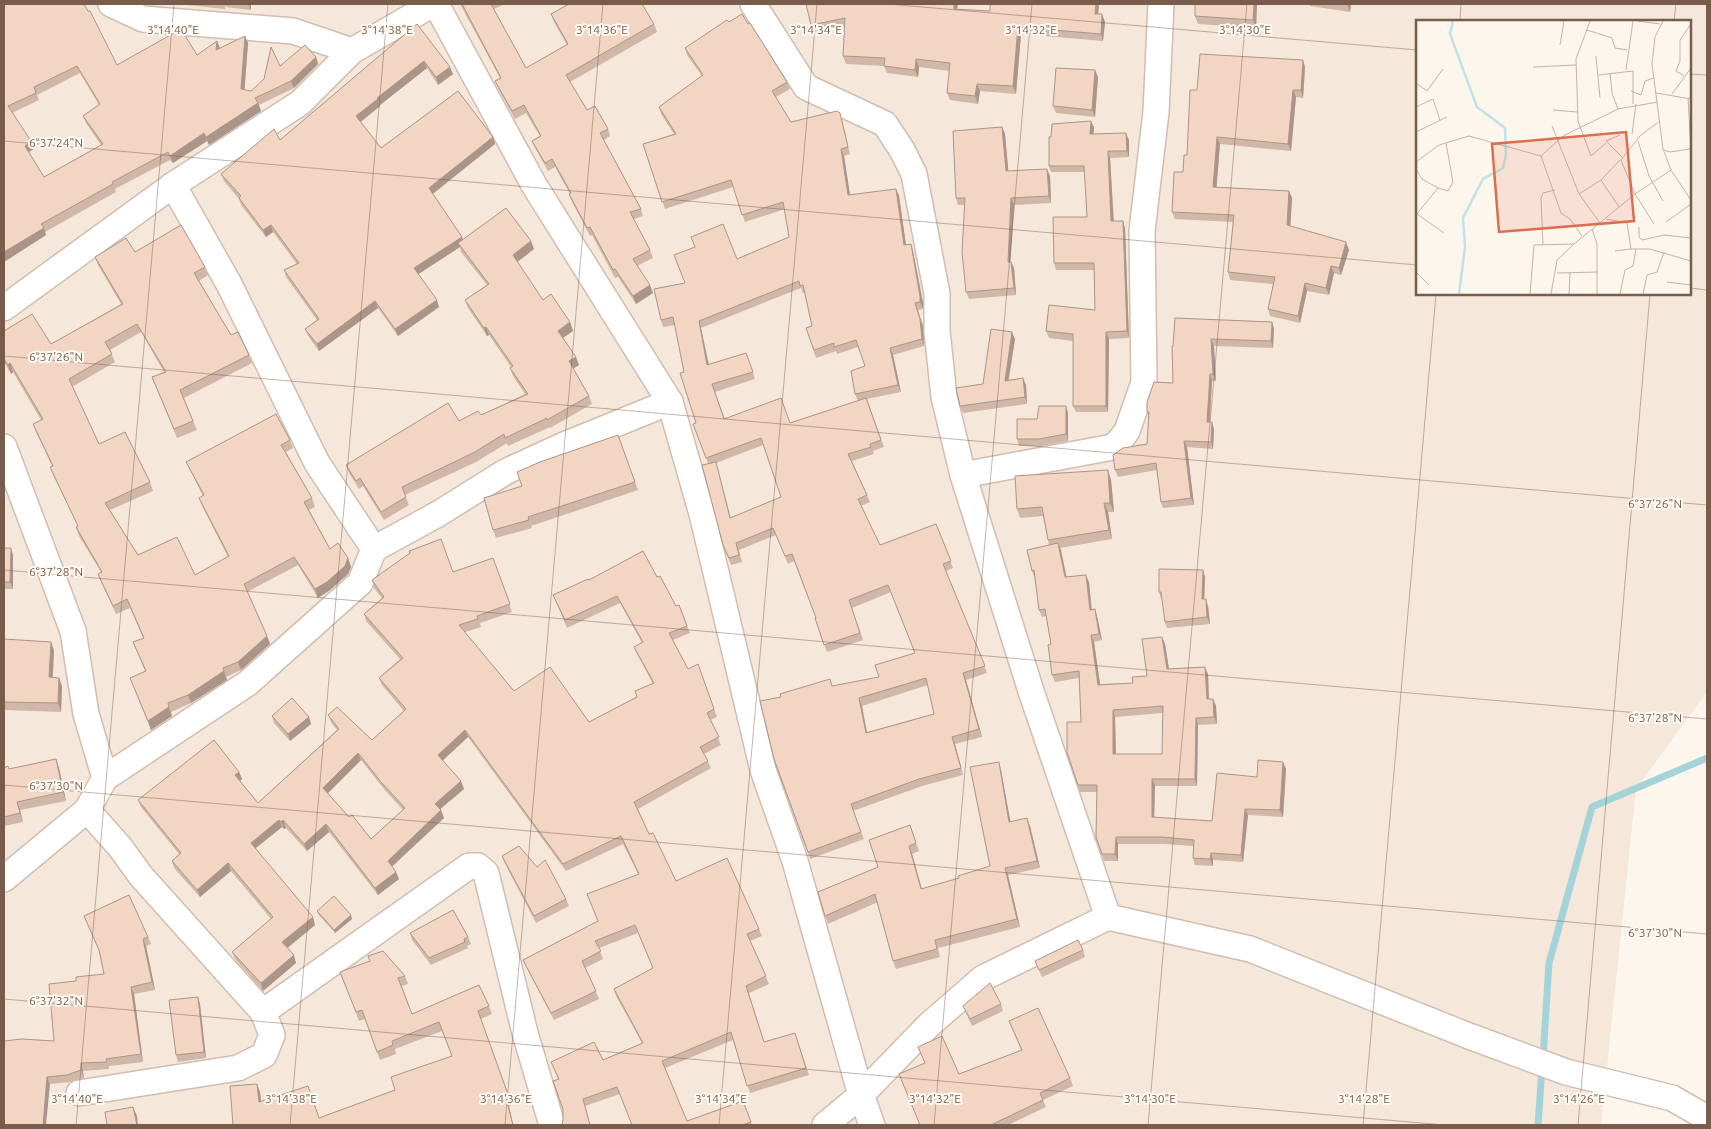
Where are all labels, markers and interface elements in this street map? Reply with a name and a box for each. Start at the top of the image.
inset map [1416,20,1691,295]
text: 3°14'40"E [147,23,199,36]
text: 3°14'38"E [361,23,413,36]
text: 3°14'36"E [576,23,628,36]
text: 3°14'34"E [790,23,842,36]
text: 3°14'32"E [1005,23,1057,36]
text: 3°14'30"E [1219,23,1271,36]
text: 6°37'24"N [29,136,83,149]
text: 6°37'26"N [29,350,83,363]
text: 6°37'26"N [1628,497,1682,510]
text: 6°37'28"N [29,565,83,578]
text: 6°37'28"N [1628,711,1682,724]
text: 6°37'30"N [29,779,83,792]
text: 6°37'30"N [1628,926,1682,939]
text: 6°37'32"N [29,994,83,1007]
text: 3°14'40"E [51,1092,103,1105]
text: 3°14'38"E [265,1092,317,1105]
text: 3°14'36"E [480,1092,532,1105]
text: 3°14'34"E [695,1092,747,1105]
text: 3°14'32"E [909,1092,961,1105]
text: 3°14'30"E [1124,1092,1176,1105]
text: 3°14'28"E [1338,1092,1390,1105]
text: 3°14'26"E [1553,1092,1605,1105]

